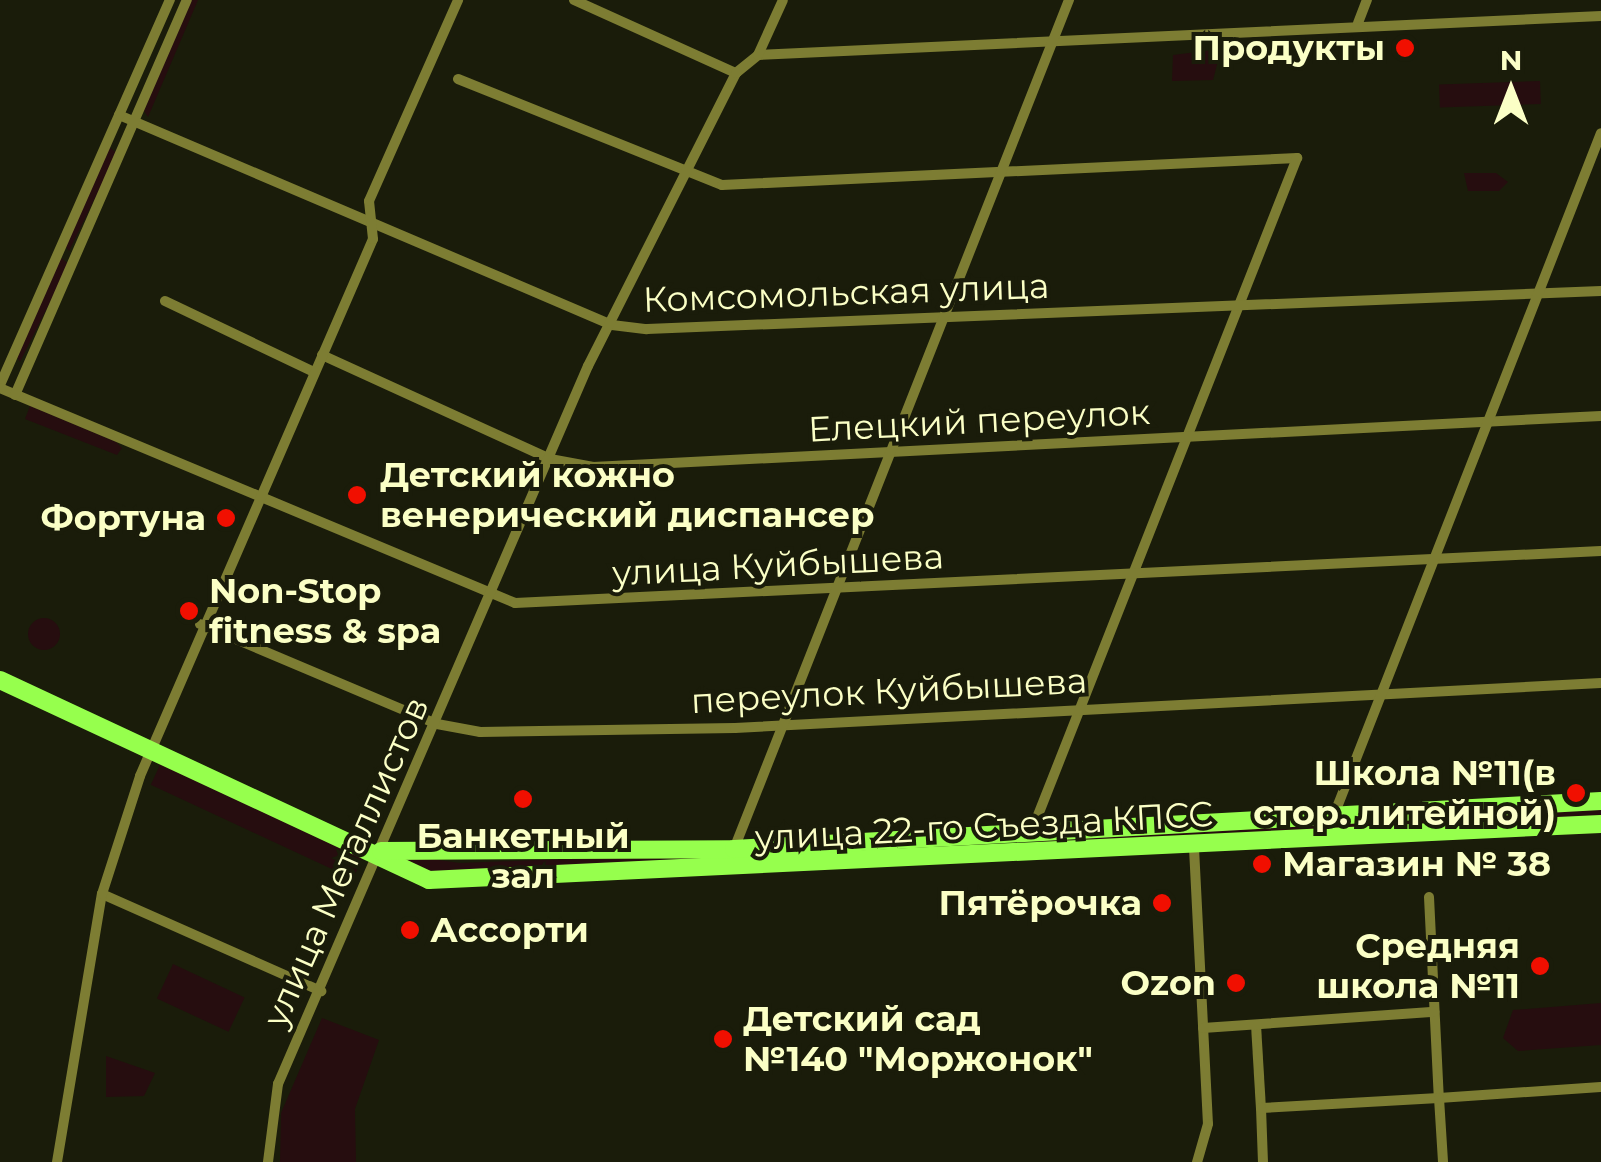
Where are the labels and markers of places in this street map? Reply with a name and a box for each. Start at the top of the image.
place label: Продукты [1193,27,1385,69]
marker: Продукты [1394,37,1416,59]
place label: Детский кожно венерический диспансер [380,454,874,536]
marker: Детский кожно венерический диспансер [344,482,370,508]
place label: Фортуна [41,497,206,539]
marker: Фортуна [215,507,237,529]
place label: Non-Stop fitness & spa [209,570,441,652]
marker: Non-Stop fitness & spa [178,600,200,622]
place label: Школа №11(в стор. литейной) [1253,752,1556,834]
marker: Школа №11(в стор. литейной) [1565,782,1587,804]
marker: Банкетный зал [512,788,534,810]
place label: Банкетный зал [417,815,629,897]
place label: Магазин № 38 [1282,843,1551,885]
marker: Магазин № 38 [1251,853,1273,875]
place label: Пятёрочка [939,882,1142,924]
marker: Пятёрочка [1151,892,1173,914]
place label: Ассорти [430,909,589,951]
marker: Ассорти [399,919,421,941]
place label: Средняя школа №11 [1316,925,1520,1007]
marker: Средняя школа №11 [1529,955,1551,977]
place label: Ozon [1121,962,1216,1004]
marker: Ozon [1225,972,1247,994]
place label: Детский сад №140 "Моржонок" [743,998,1093,1080]
marker: Детский сад №140 "Моржонок" [712,1028,734,1050]

